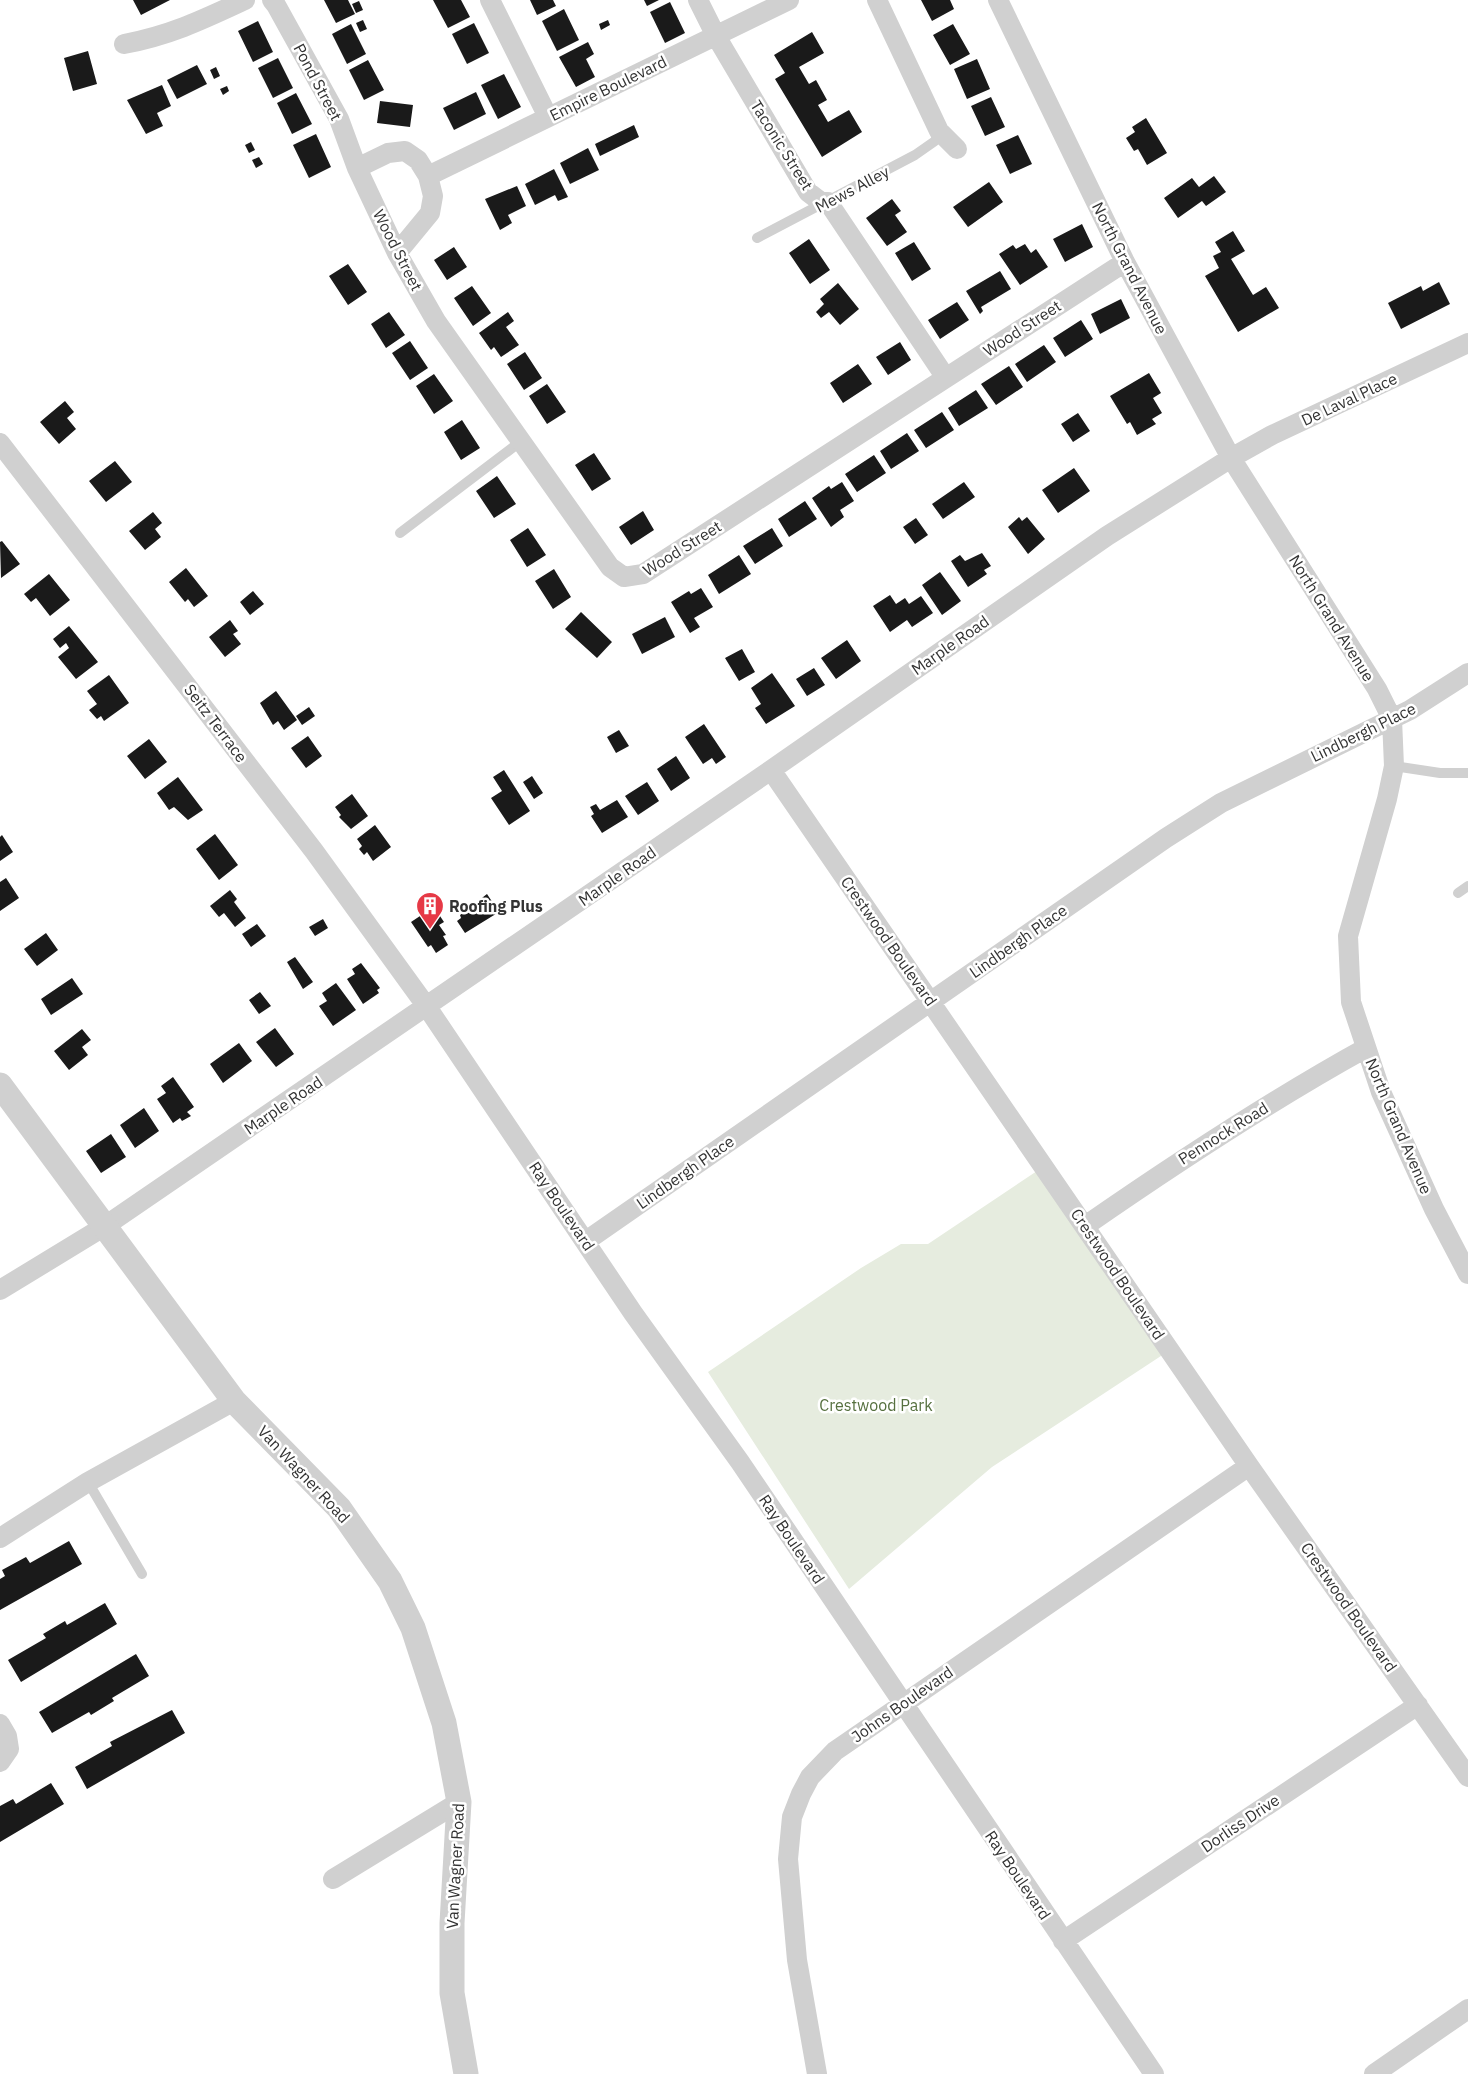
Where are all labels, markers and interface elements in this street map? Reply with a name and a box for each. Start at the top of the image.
street label: Pond Street [289,40,347,124]
street label: Empire Boulevard [546,51,670,125]
street label: Taconic Street [746,96,818,194]
street label: Mews Alley [812,161,893,217]
street label: North Grand Avenue [1088,199,1172,338]
street label: Wood Street [369,206,427,294]
street label: Wood Street [979,295,1065,361]
street label: De Laval Place [1298,368,1400,430]
street label: Wood Street [639,516,725,580]
street label: North Grand Avenue [1285,551,1379,685]
street label: Marple Road [907,611,993,679]
street label: Seitz Terrace [180,680,252,766]
street label: Lindbergh Place [1307,698,1419,766]
street label: Marple Road [574,842,660,910]
street label: Crestwood Boulevard [837,872,941,1010]
building icon: Roofing Plus [415,891,445,930]
place label: Roofing Plus [449,896,543,916]
street label: Lindbergh Place [965,900,1071,982]
street label: North Grand Avenue [1361,1055,1437,1197]
street label: Marple Road [240,1071,326,1139]
street label: Pennock Road [1174,1097,1272,1169]
street label: Lindbergh Place [632,1131,738,1213]
street label: Ray Boulevard [525,1158,599,1254]
street label: Crestwood Boulevard [1067,1205,1169,1343]
park label: Crestwood Park [819,1395,933,1415]
street label: Van Wagner Road [254,1421,354,1527]
street label: Ray Boulevard [755,1491,829,1587]
street label: Crestwood Boulevard [1297,1538,1401,1676]
street label: Johns Boulevard [847,1661,957,1747]
street label: Dorliss Drive [1197,1789,1283,1857]
street label: Van Wagner Road [442,1803,468,1929]
street label: Ray Boulevard [981,1827,1055,1923]

